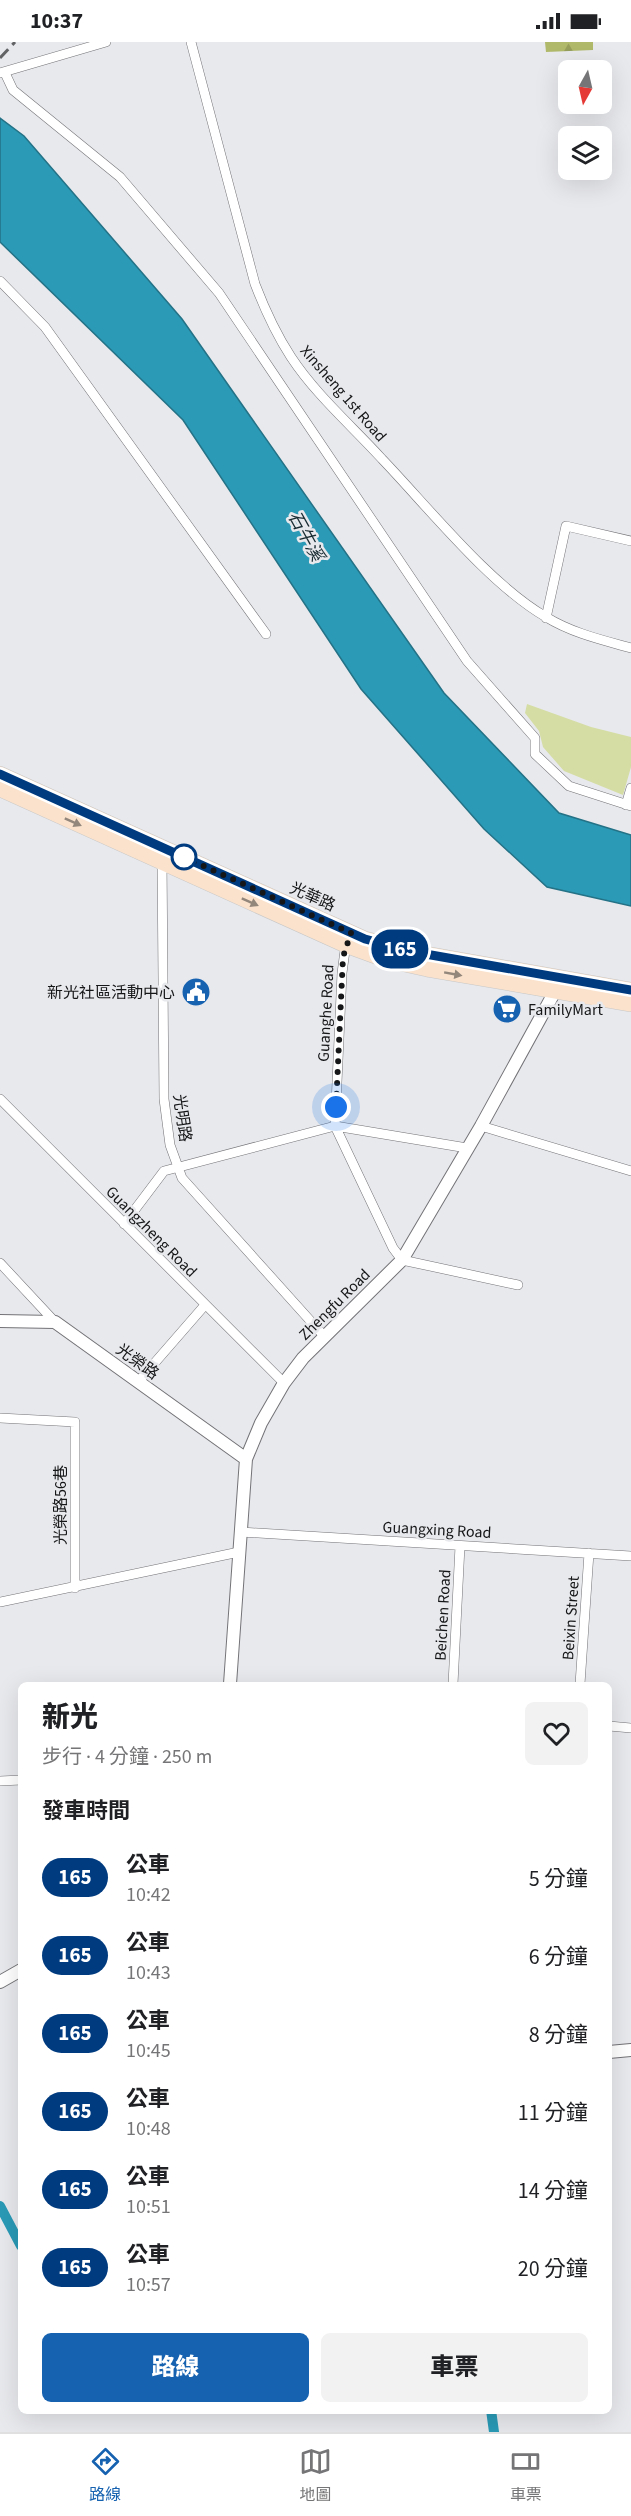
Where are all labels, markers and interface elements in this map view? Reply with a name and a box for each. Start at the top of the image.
text: 10:37 [30,5,83,37]
north arrow [558,60,612,114]
map controls [558,60,612,180]
button: layers [558,126,612,180]
street label: Xinsheng 1st Road [295,341,391,447]
water label: 石牛溪 [282,507,331,569]
one-way arrow [64,817,81,826]
unlabelled marker [171,844,197,870]
street label: 光華路 [286,877,339,917]
one-way arrow [242,897,260,907]
line badge: 165 [366,930,434,968]
text: 165 [383,934,417,964]
street label: Guanghe Road [312,964,340,1062]
one-way arrow [444,969,463,978]
public building icon: 新光社區活動中心 [180,976,212,1008]
place label: 新光社區活動中心 [47,982,175,1004]
supermarket icon: FamilyMart [491,993,523,1025]
place label: FamilyMart [528,999,603,1021]
your location [321,1092,351,1122]
street label: 光明路 [168,1093,196,1143]
street label: Guangzheng Road [101,1181,202,1282]
street label: Zhengfu Road [294,1264,375,1345]
street label: 光榮路 [112,1339,163,1385]
street label: 光榮路56巷 [50,1465,72,1545]
street label: Guangxing Road [382,1516,492,1544]
street label: Beichen Road [430,1569,456,1661]
street label: Beixin Street [557,1575,585,1661]
text: 新光 [42,1697,98,1737]
button: heart [525,1702,588,1765]
text: 步行 · 4 分鐘 · 250 m [42,1743,212,1771]
text: 發車時間 [42,1795,130,1827]
text: 公車 [126,1849,170,1881]
text: 165 [58,1862,92,1892]
text: 5 分鐘 [529,1863,588,1895]
text: 10:42 [126,1881,171,1909]
text: 公車 [126,1927,170,1959]
text: 165 [58,1940,92,1970]
text: 6 分鐘 [529,1941,588,1973]
text: 10:43 [126,1959,171,1987]
text: 公車 [126,2005,170,2037]
text: 165 [58,2018,92,2048]
text: 8 分鐘 [529,2019,588,2051]
text: 10:45 [126,2037,171,2065]
text: 公車 [126,2083,170,2115]
text: 165 [58,2096,92,2126]
text: 11 分鐘 [518,2097,588,2129]
text: 10:48 [126,2115,171,2143]
text: 公車 [126,2161,170,2193]
text: 165 [58,2174,92,2204]
text: 14 分鐘 [518,2175,588,2207]
text: 10:51 [126,2193,171,2221]
text: 公車 [126,2239,170,2271]
text: 165 [58,2252,92,2282]
text: 20 分鐘 [518,2253,588,2285]
text: 10:57 [126,2271,171,2299]
button: 路線 [42,2333,309,2402]
button: 車票 [321,2333,588,2402]
tab: 路線 [89,2445,122,2506]
tab: 地圖 [299,2445,332,2506]
tab: 車票 [509,2445,542,2506]

